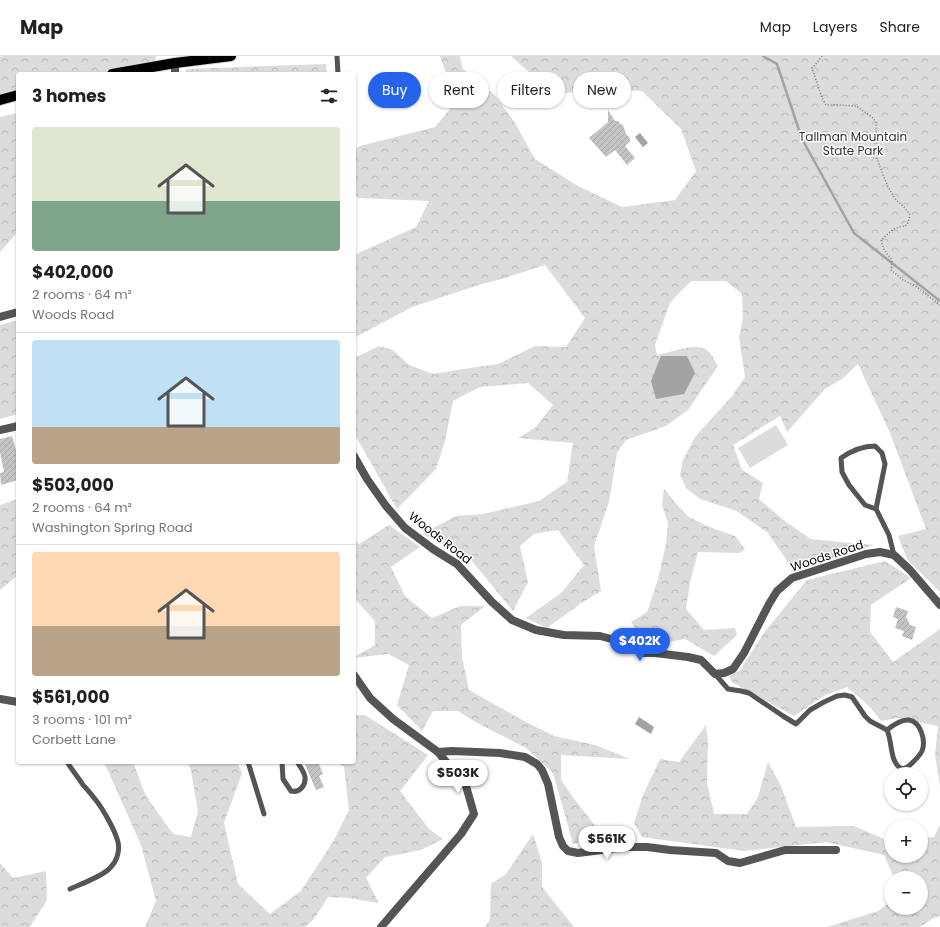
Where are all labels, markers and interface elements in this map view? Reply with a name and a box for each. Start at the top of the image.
text: Map [20,14,63,41]
text: Map [760,17,791,37]
text: Layers [813,17,857,37]
text: Share [879,17,920,37]
chip: Buy [368,72,421,108]
chip: Rent [429,72,489,108]
chip: Filters [497,72,565,108]
chip: New [573,72,631,108]
text: 3 homes [32,84,106,108]
icon: filters [318,85,340,107]
park label: Tallman Mountain State Park [799,128,907,159]
icon: home [150,153,222,225]
text: $402,000 [32,260,114,284]
text: 2 rooms · 64 m² [32,285,132,304]
text: Woods Road [32,305,114,324]
icon: home [150,366,222,438]
text: $503,000 [32,473,114,497]
text: 2 rooms · 64 m² [32,498,132,517]
street label: Woods Road [405,508,475,568]
text: Washington Spring Road [32,518,193,537]
street label: Woods Road [788,536,866,575]
icon: home [150,578,222,650]
pin: $402K [612,628,668,662]
text: $402K [619,631,661,650]
text: $561,000 [32,685,110,709]
text: 3 rooms · 101 m² [32,710,132,729]
text: Corbett Lane [32,730,116,749]
pin: $503K [430,760,486,794]
text: $503K [437,763,479,782]
map controls [884,767,928,915]
button: locate [884,767,928,811]
button: + [884,819,928,863]
pin: $561K [579,826,635,860]
text: $561K [587,829,627,848]
button: − [884,871,928,915]

